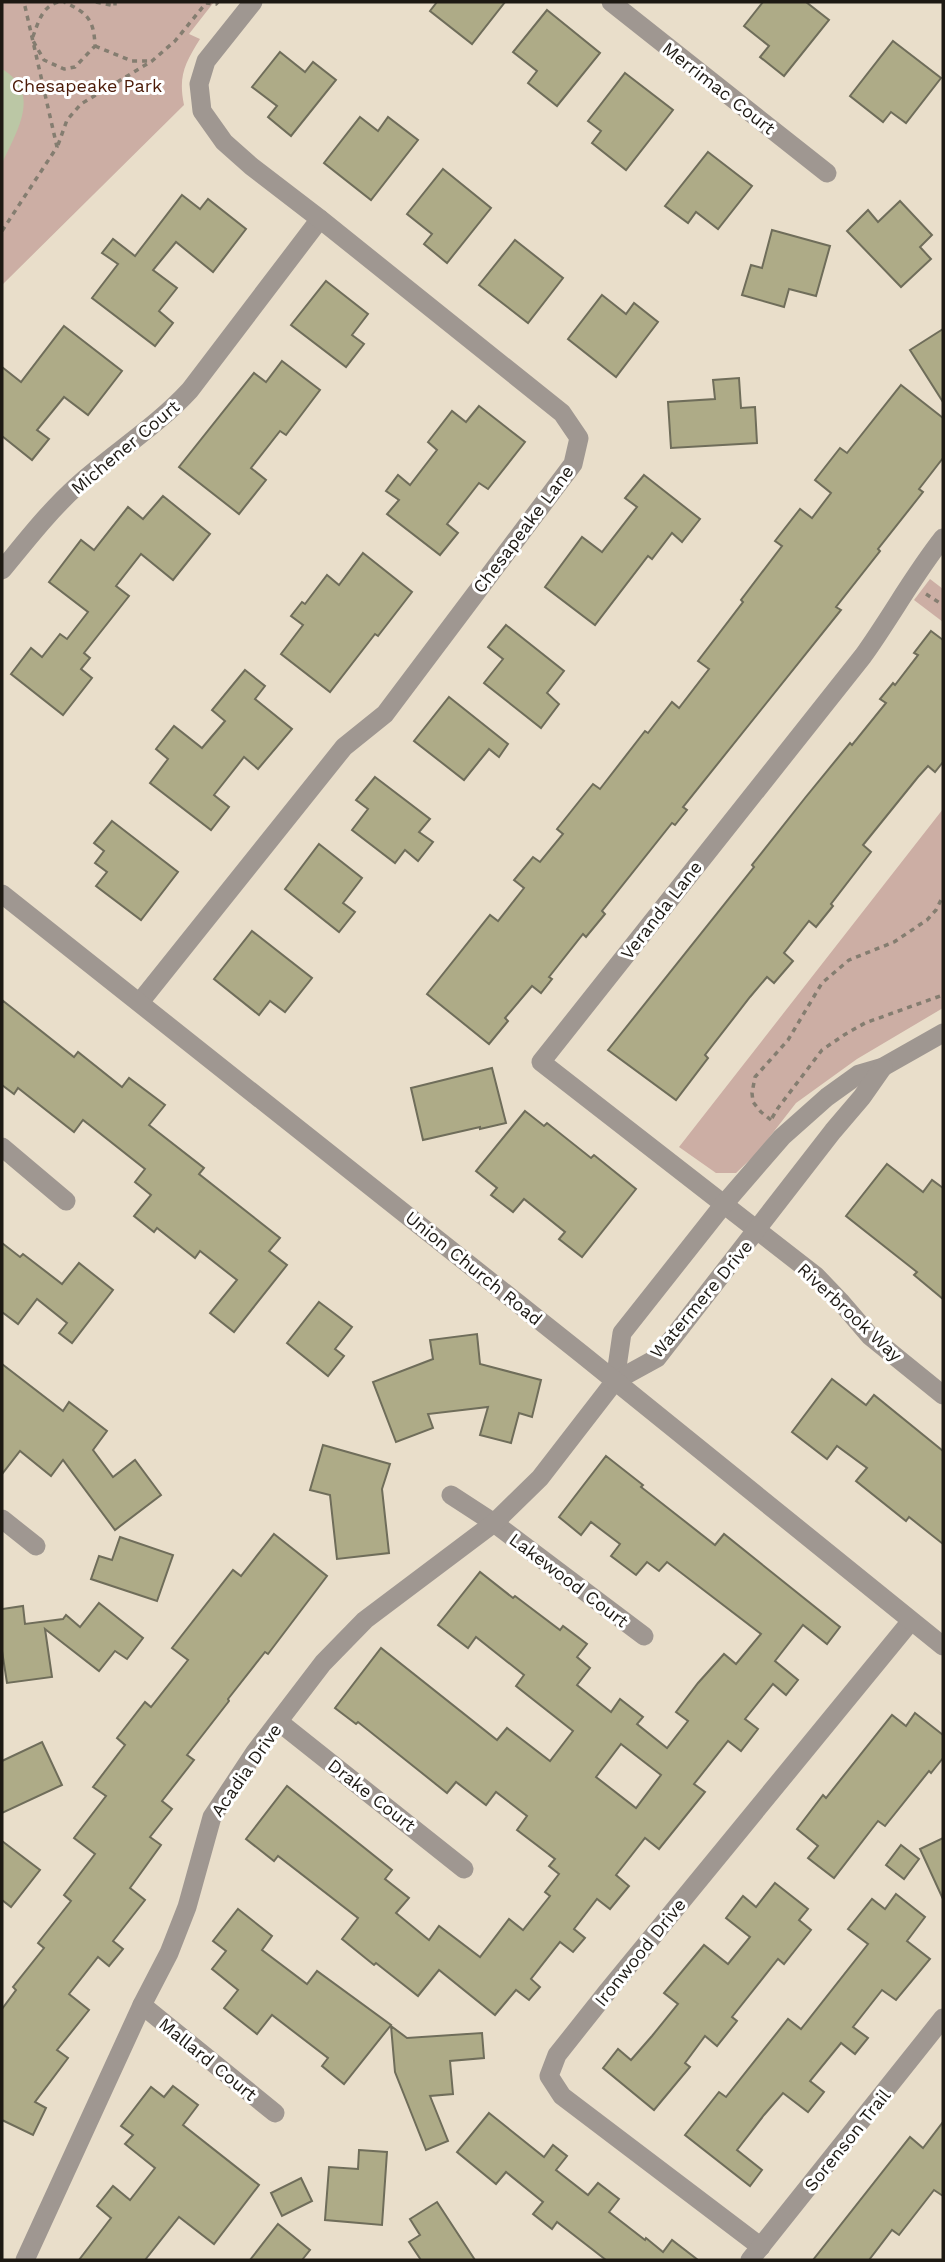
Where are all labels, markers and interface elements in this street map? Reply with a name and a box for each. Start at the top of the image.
street label: Merrimac Court [658,37,780,139]
park label: Chesapeake Park [12,75,162,96]
street label: Michener Court [67,395,184,498]
street label: Chesapeake Lane [468,461,578,597]
street label: Veranda Lane [616,857,706,963]
street label: Union Church Road [401,1206,547,1330]
street label: Watermere Drive [646,1236,756,1362]
street label: Riverbrook Way [794,1258,907,1366]
street label: Lakewood Court [505,1528,633,1632]
street label: Acadia Drive [206,1719,286,1821]
street label: Drake Court [324,1754,420,1836]
street label: Ironwood Drive [590,1894,690,2010]
street label: Mallard Court [155,2013,261,2105]
street label: Sorenson Trail [799,2084,895,2195]

